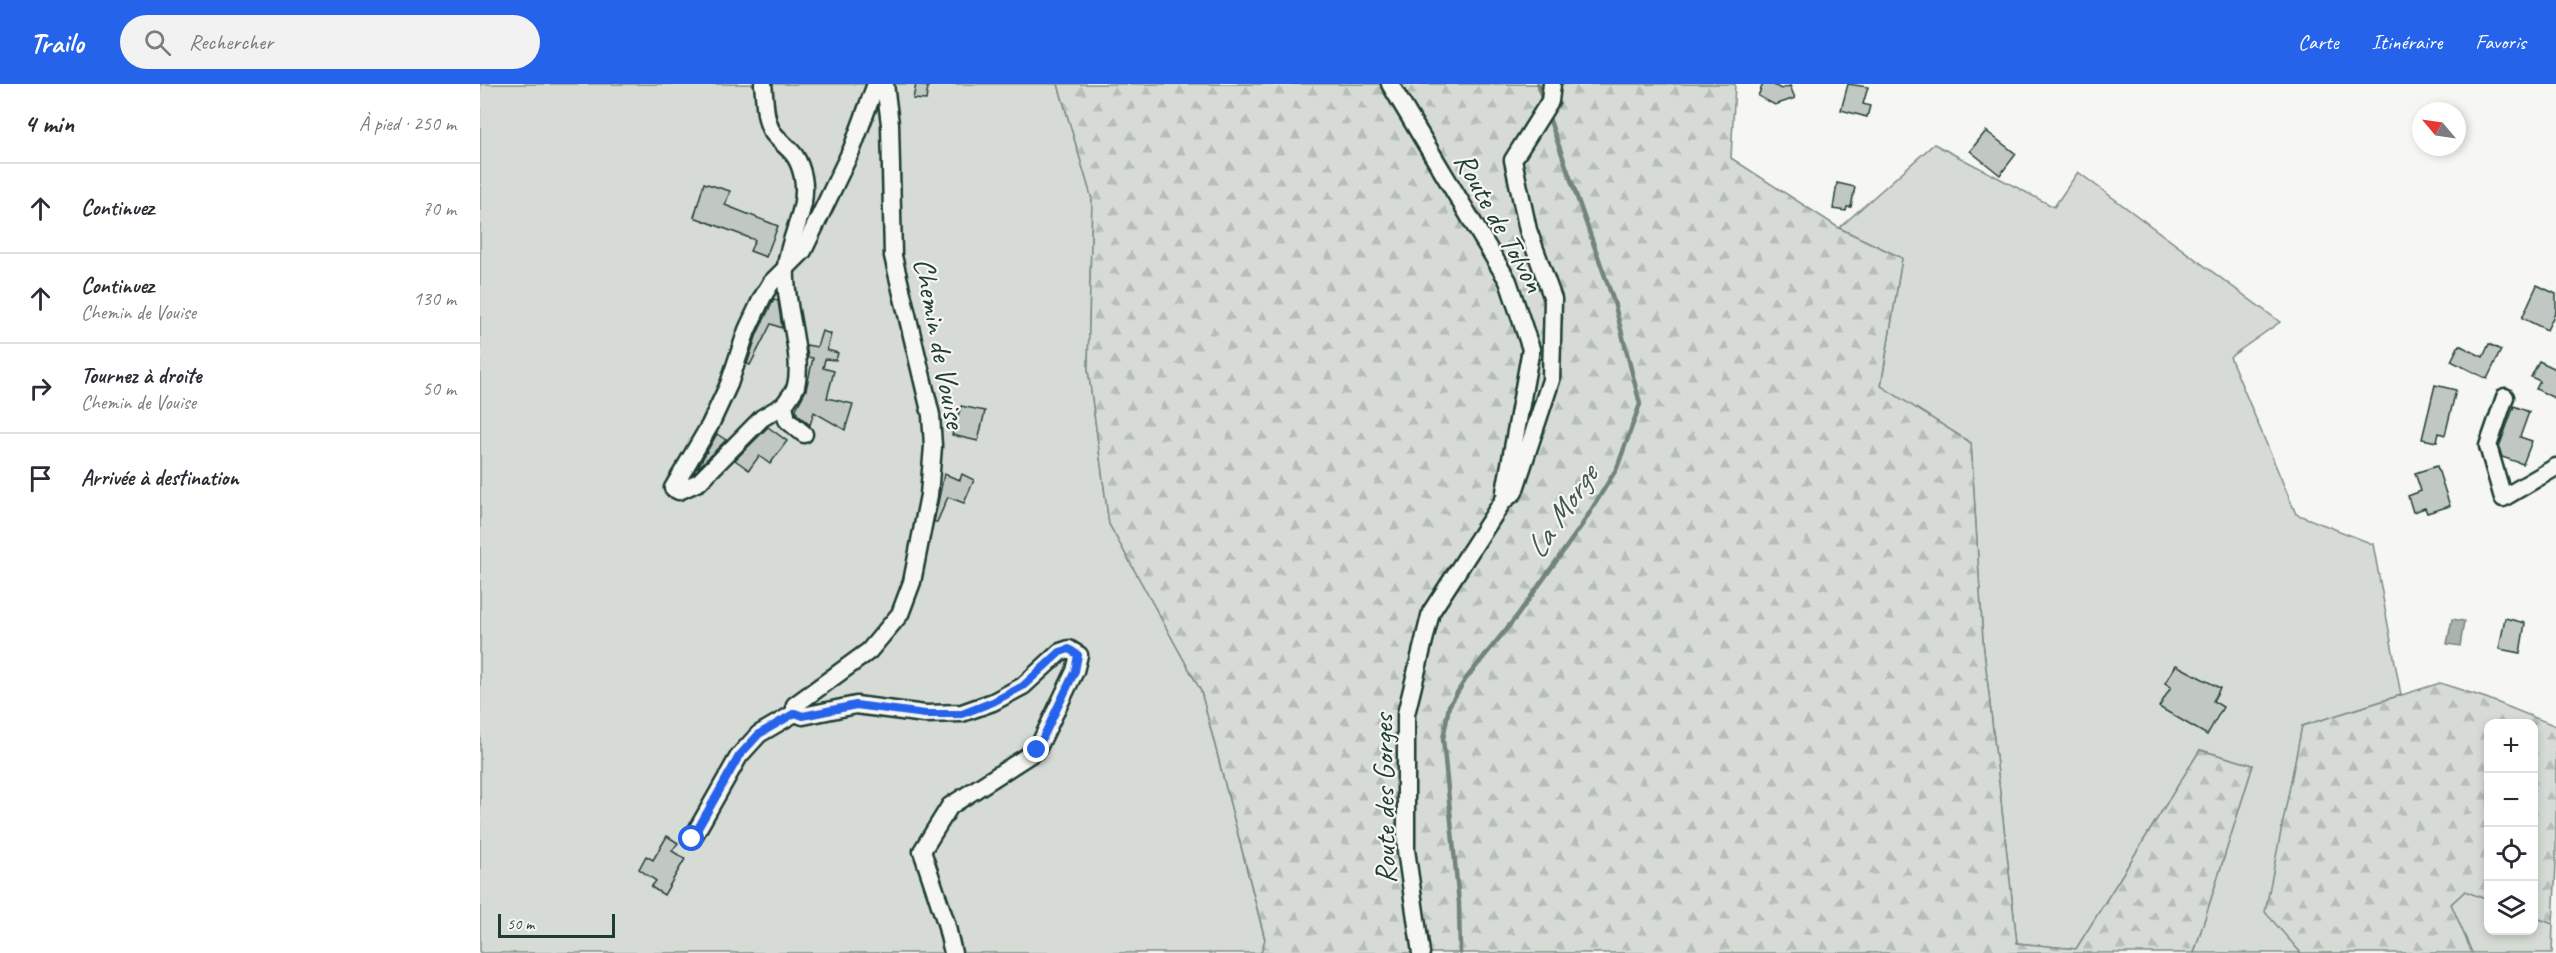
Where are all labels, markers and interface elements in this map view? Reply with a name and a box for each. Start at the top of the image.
search box [120,15,540,69]
text: Trailo [30,25,84,60]
icon: search [141,26,174,59]
text: Rechercher [189,28,273,56]
text: Carte [2298,29,2339,55]
text: Itinéraire [2372,29,2442,55]
text: Favoris [2475,29,2526,55]
north arrow [2412,102,2466,156]
text: 4 min [24,107,74,140]
text: À pied · 250 m [359,111,456,136]
street label: Route de Tolvon [1446,145,1554,299]
icon: ahead [24,192,57,225]
text: Continuez [81,194,154,222]
text: 70 m [422,196,456,221]
street label: Chemin de Vouise [905,255,976,433]
text: Continuez [81,272,154,300]
icon: ahead [24,282,57,315]
text: 130 m [413,286,456,311]
text: Chemin de Vouise [81,300,196,325]
text: Tournez à droite [81,362,201,390]
icon: right [24,372,57,405]
text: 50 m [422,376,456,401]
text: Chemin de Vouise [81,390,196,415]
water label: La Morge [1515,454,1609,566]
icon: arrive [24,462,57,495]
text: Arrivée à destination [81,464,239,492]
street label: Route des Gorges [1363,711,1404,884]
map controls [2484,719,2538,935]
button: + [2484,719,2538,773]
route end [1023,736,1049,762]
button: − [2484,773,2538,827]
route start [678,825,704,851]
button: locate [2484,827,2538,881]
button: layers [2484,881,2538,935]
scale bar [498,911,615,938]
text: 50 m [507,914,534,934]

